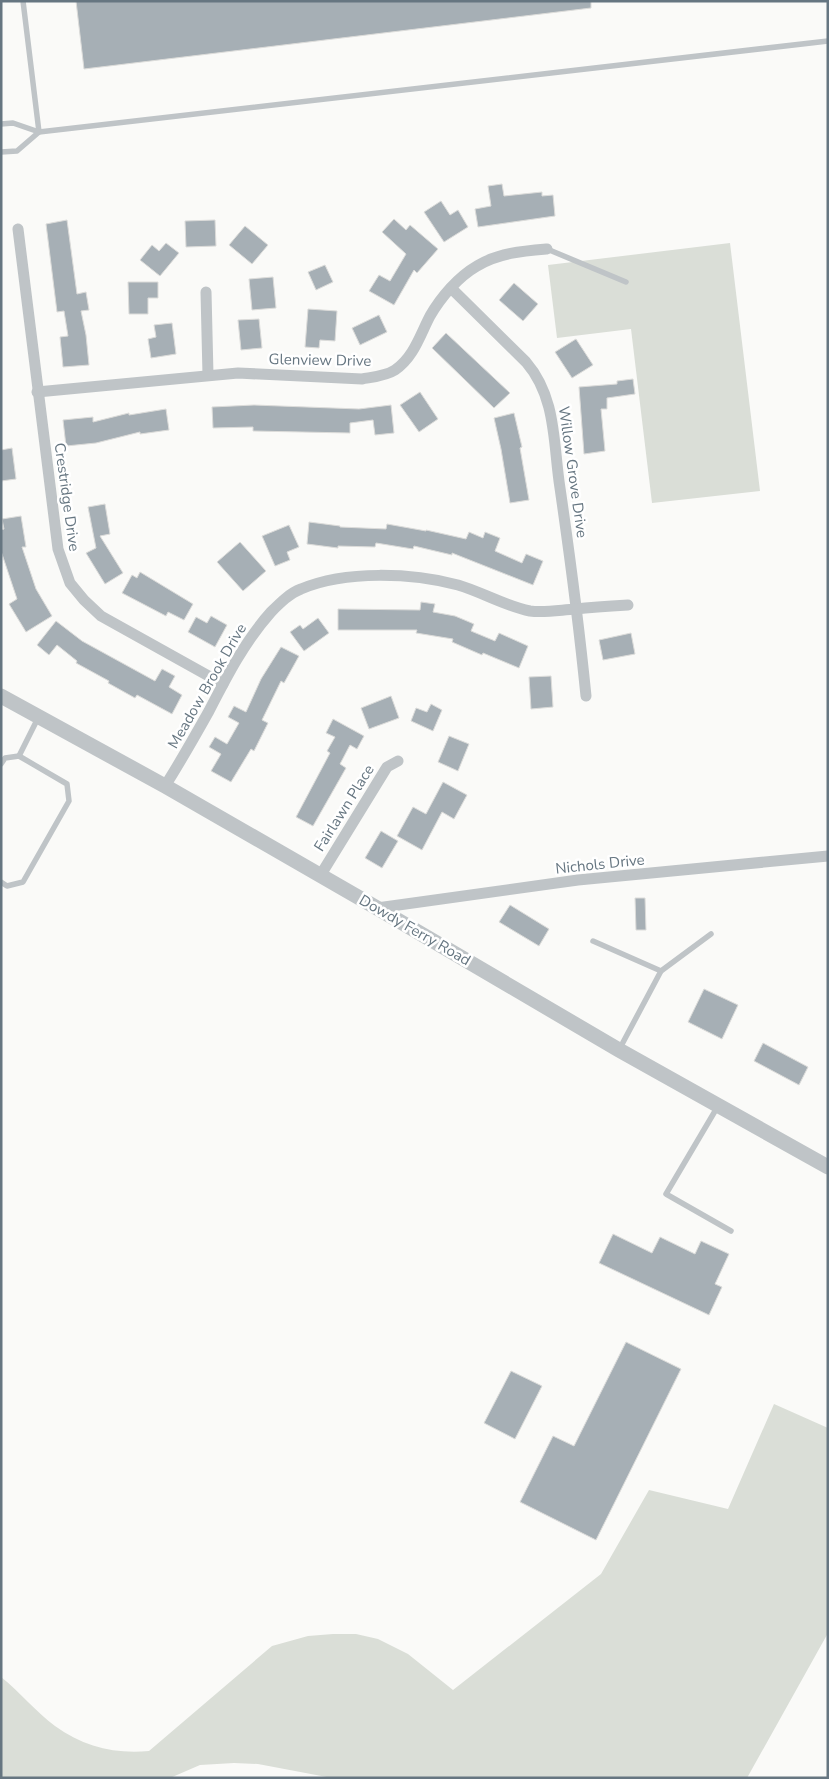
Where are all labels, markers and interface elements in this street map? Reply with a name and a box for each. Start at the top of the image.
street label: Glenview Drive [268,349,372,371]
street label: Willow Grove Drive [554,405,592,539]
street label: Crestridge Drive [49,441,85,553]
street label: Meadow Brook Drive [163,620,251,752]
street label: Fairlawn Place [309,761,379,855]
street label: Nichols Drive [554,849,646,879]
street label: Dowdy Ferry Road [356,890,474,970]

